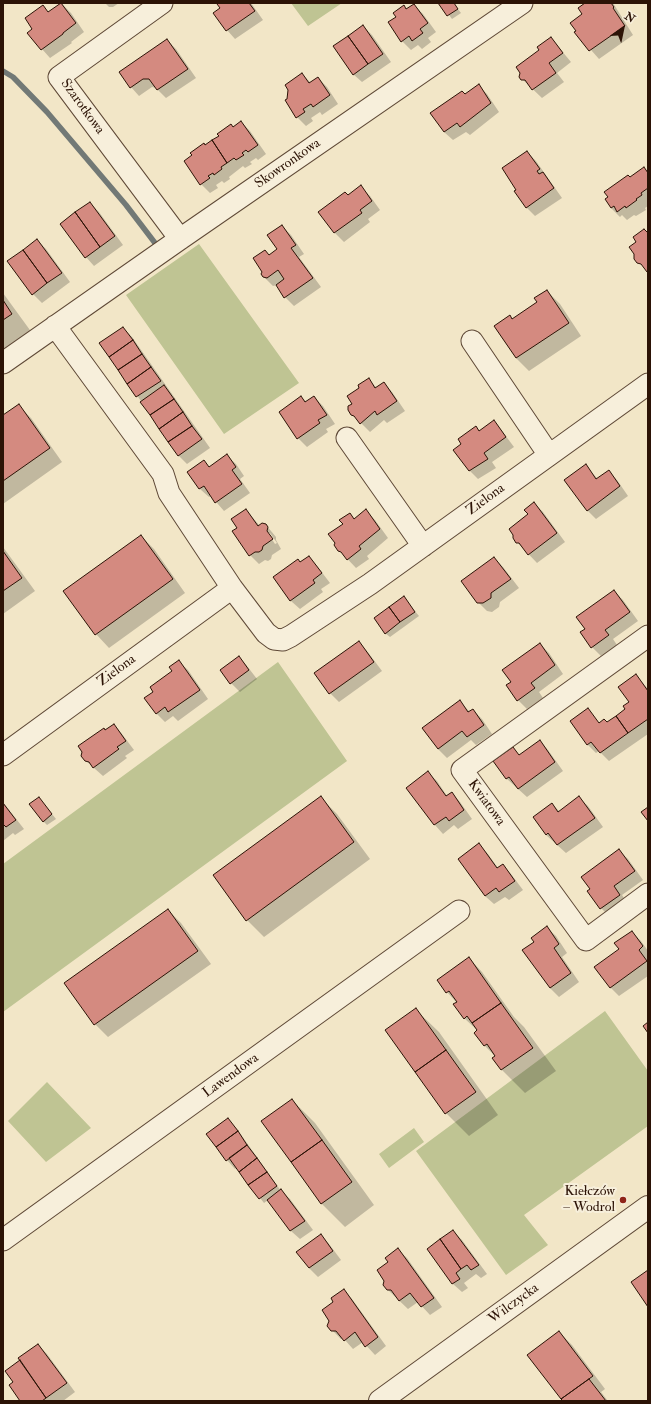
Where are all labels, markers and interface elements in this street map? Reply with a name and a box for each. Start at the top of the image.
north arrow [603,8,643,48]
text: N [622,9,637,26]
street label: Szarotkowa [56,76,108,138]
street label: Skowronkowa [252,135,324,193]
street label: Zielona [464,480,508,520]
street label: Zielona [95,651,139,691]
street label: Kwiatowa [464,777,508,829]
street label: Lawendowa [200,1050,262,1102]
place label: Kiełczów – Wodrol [563,1184,615,1216]
marker: Kiełczów – Wodrol [618,1195,628,1205]
street label: Wilczycka [486,1280,542,1328]

